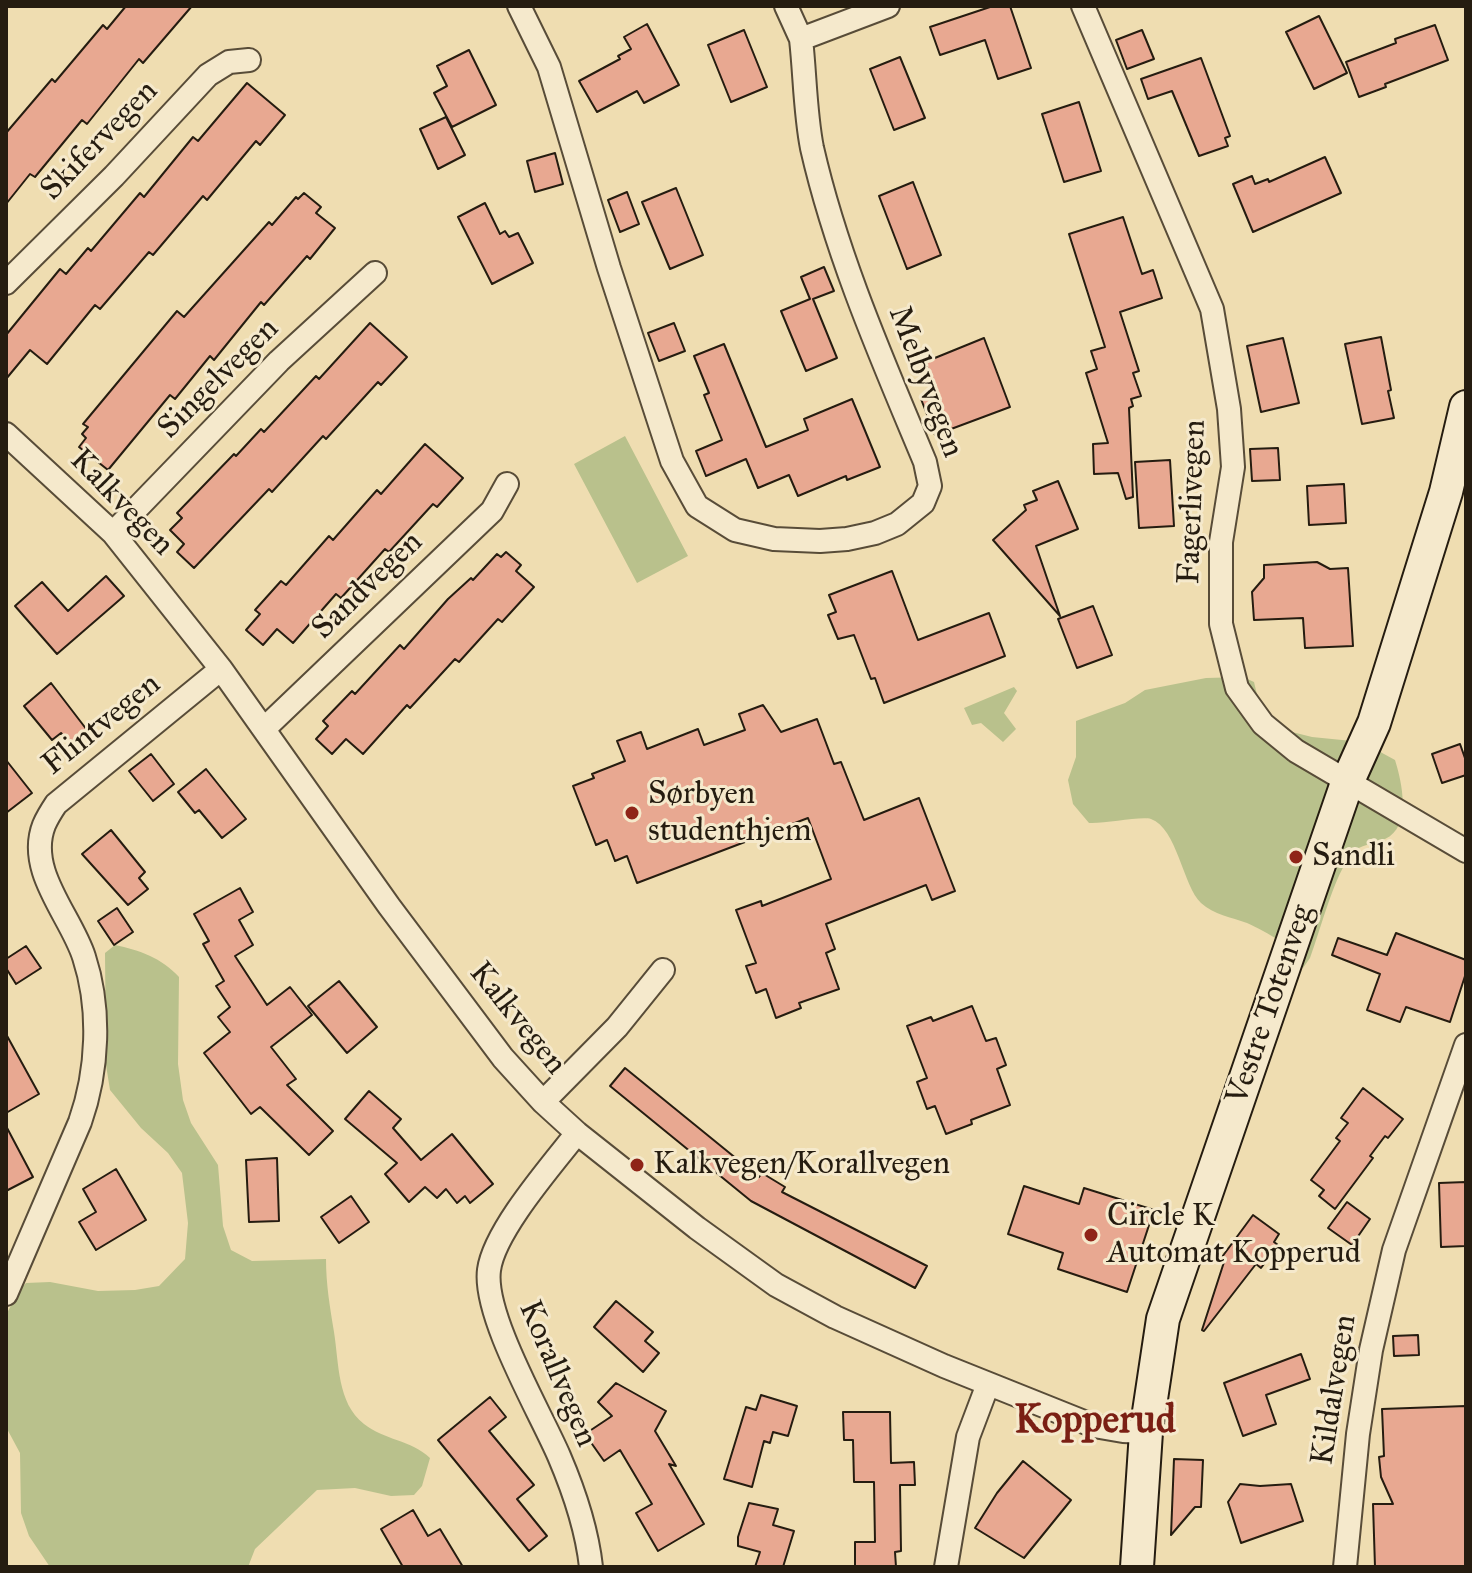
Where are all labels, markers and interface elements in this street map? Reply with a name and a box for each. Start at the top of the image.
street label: Skifervegen [33,73,167,209]
street label: Melbyvegen [879,301,971,463]
street label: Singelvegen [151,311,287,447]
street label: Fagerlivegen [1171,419,1215,585]
street label: Kalkvegen [61,442,181,564]
street label: Sandvegen [305,524,431,648]
street label: Flintvegen [35,666,169,784]
place label: Sørbyen studenthjem [648,776,812,851]
marker: Sørbyen studenthjem [623,804,641,822]
place label: Sandli [1312,838,1395,876]
marker: Sandli [1287,848,1305,866]
street label: Vestre Totenveg [1219,900,1323,1110]
street label: Kalkvegen [460,955,574,1083]
place label: Kalkvegen/Korallvegen [653,1146,950,1184]
marker: Kalkvegen/Korallvegen [628,1156,646,1174]
place label: Circle K Automat Kopperud [1107,1198,1361,1273]
marker: Circle K Automat Kopperud [1082,1226,1100,1244]
street label: Korallvegen [509,1295,605,1453]
street label: Kildalvegen [1304,1312,1366,1468]
district label: Kopperud [1014,1398,1176,1446]

